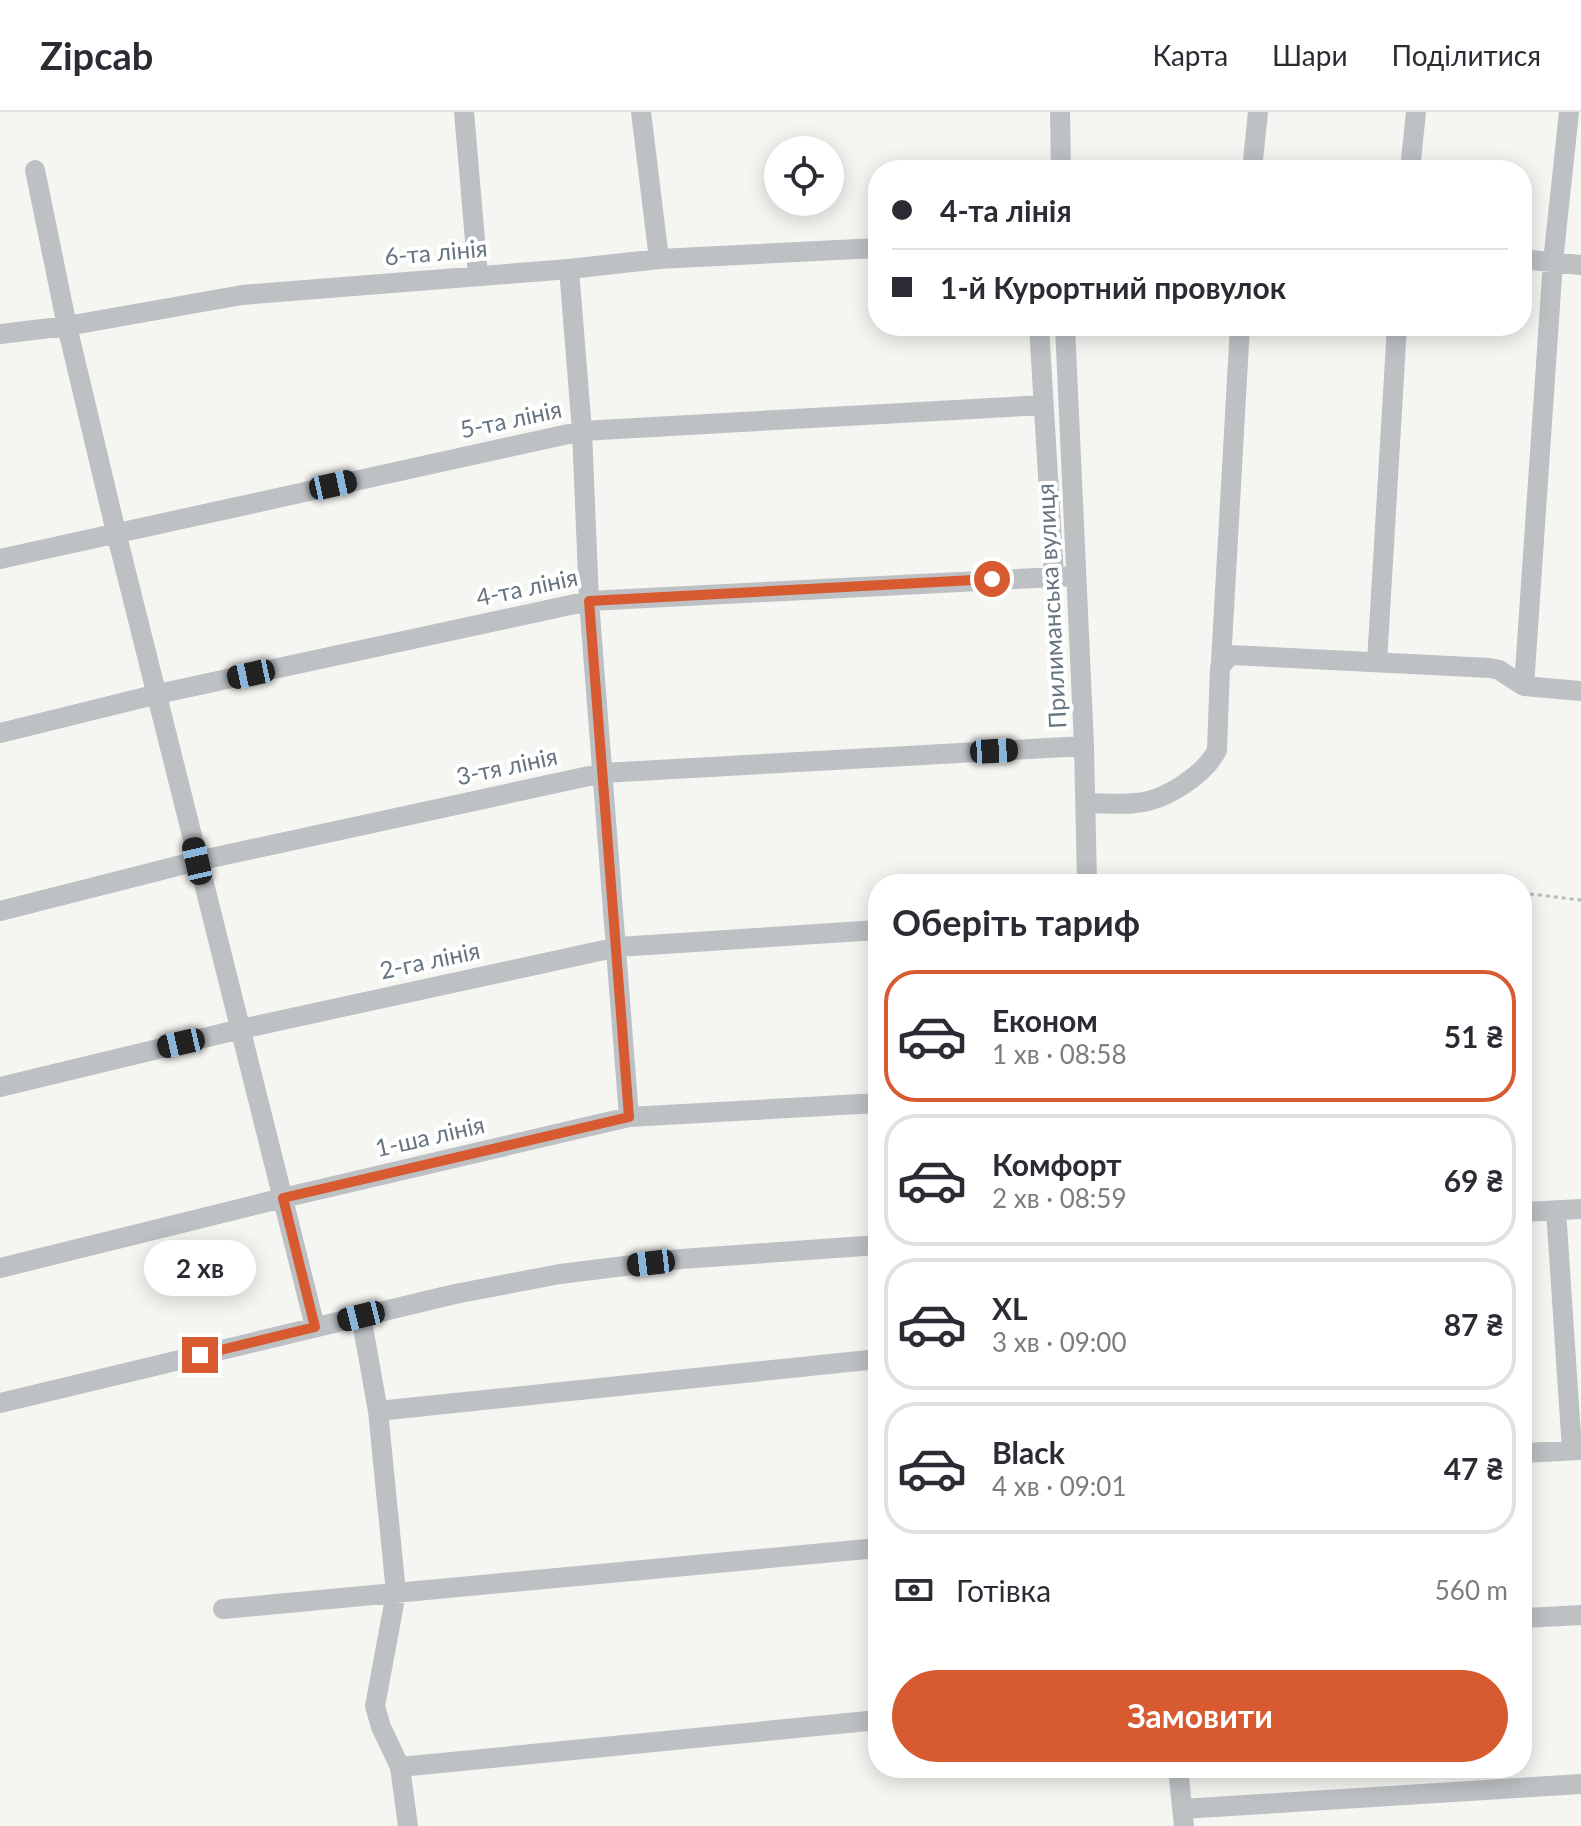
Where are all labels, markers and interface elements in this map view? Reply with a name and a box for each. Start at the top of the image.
text: Zipcab [40,32,153,78]
text: Карта [1152,38,1228,72]
text: Шари [1272,38,1348,72]
text: Поділитися [1392,38,1541,72]
map controls [764,136,844,216]
button: locate [764,136,844,216]
text: 4-та лінія [940,192,1072,228]
street label: 6-та лінія [383,233,489,270]
text: 1-й Курортний провулок [940,269,1286,305]
street label: 5-та лінія [457,394,564,443]
car [307,468,359,502]
street label: Прилиманська вулиця [1030,483,1071,729]
route start [974,561,1010,597]
street label: 4-та лінія [473,562,580,611]
car [225,657,277,691]
car [969,738,1019,764]
street label: 3-тя лінія [453,741,560,790]
car [180,835,214,887]
text: Оберіть тариф [892,900,1140,944]
street label: 2-га лінія [377,935,482,984]
icon: car [896,1000,968,1072]
text: Економ [992,1002,1098,1038]
text: 51 ₴ [1444,1018,1504,1054]
car [155,1026,207,1060]
text: 1 хв · 08:58 [992,1038,1127,1070]
street label: 1-ша лінія [372,1109,487,1162]
icon: car [896,1144,968,1216]
text: Комфорт [992,1146,1122,1182]
text: 69 ₴ [1444,1162,1504,1198]
text: 2 хв · 08:59 [992,1182,1127,1214]
callout: 2 хв [144,1239,256,1295]
car [626,1248,676,1278]
text: 2 хв [176,1252,224,1284]
icon: car [896,1288,968,1360]
text: XL [992,1290,1028,1326]
car [335,1299,387,1333]
text: 87 ₴ [1444,1306,1504,1342]
text: 3 хв · 09:00 [992,1326,1127,1358]
route end [182,1337,218,1373]
icon: car [896,1432,968,1504]
text: Black [992,1434,1065,1470]
text: 47 ₴ [1444,1450,1504,1486]
text: 4 хв · 09:01 [992,1470,1127,1502]
icon: cash [892,1568,936,1612]
text: Готівка [956,1572,1051,1608]
text: 560 m [1435,1574,1508,1606]
button: Замовити [892,1670,1508,1762]

